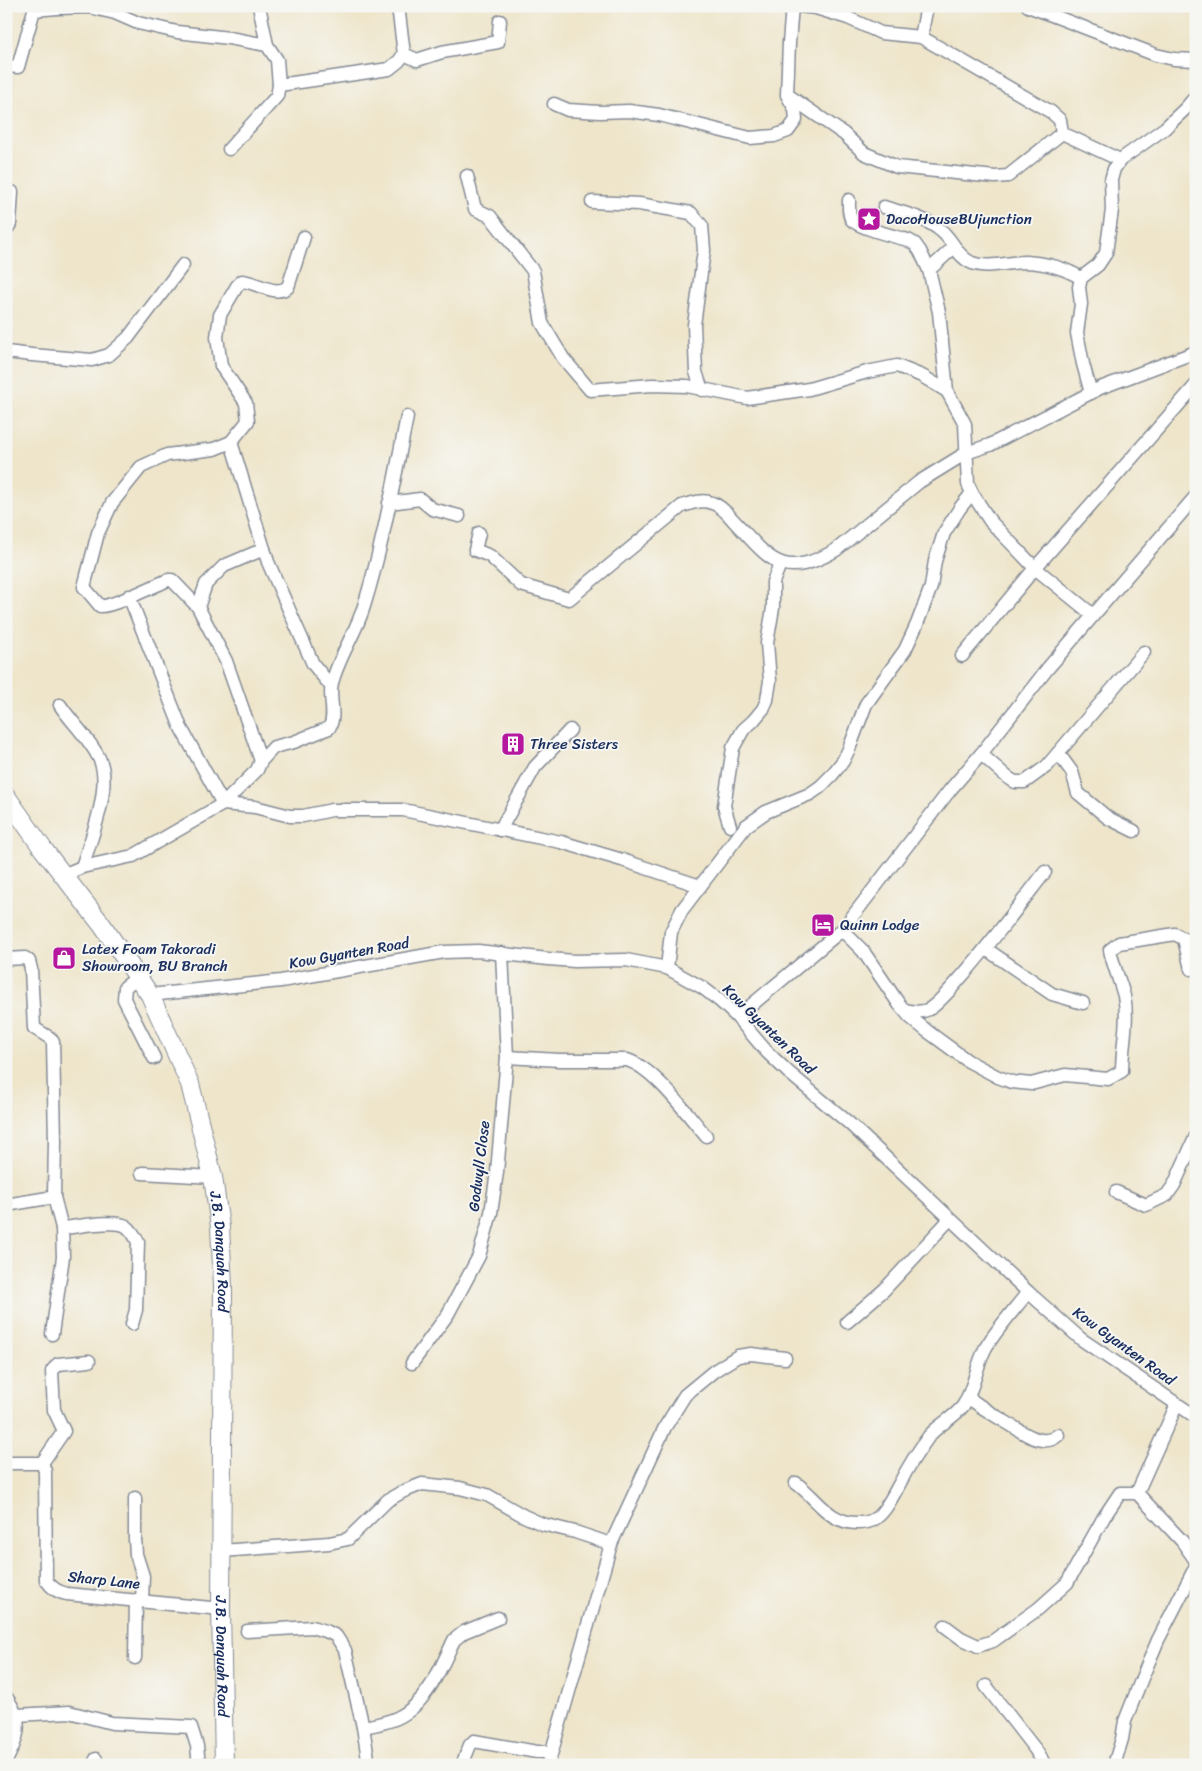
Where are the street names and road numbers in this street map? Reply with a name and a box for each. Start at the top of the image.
street label: Kow Gyanten Road [287,929,412,976]
street label: Kow Gyanten Road [716,977,823,1081]
street label: Godwyll Close [461,1119,497,1213]
street label: J.B. Danquah Road [202,1188,236,1313]
street label: Kow Gyanten Road [1067,1300,1182,1393]
street label: Sharp Lane [67,1563,141,1597]
street label: J.B. Danquah Road [208,1595,236,1718]

